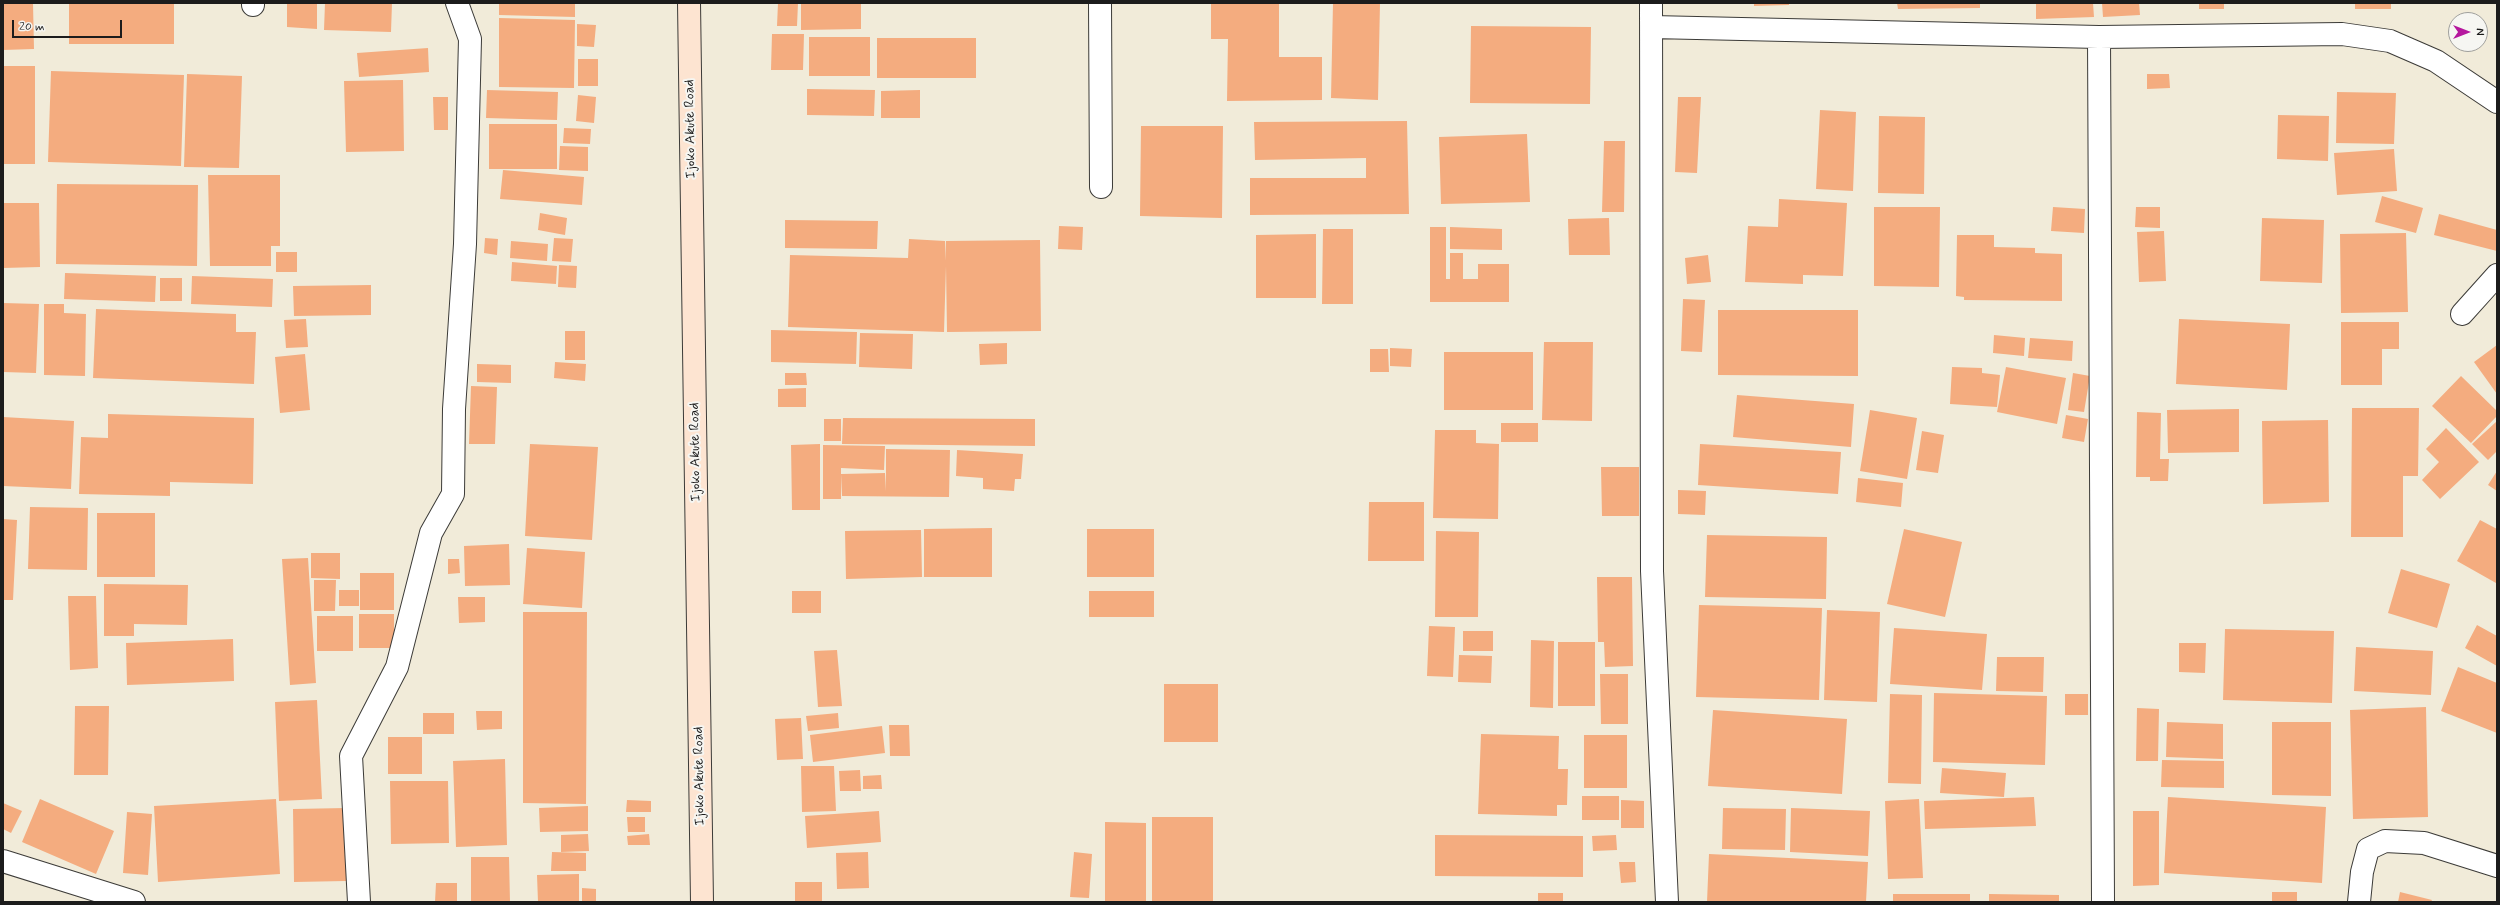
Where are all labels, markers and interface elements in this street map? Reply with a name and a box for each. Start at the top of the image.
scale bar [14,12,124,38]
north arrow [2448,12,2488,52]
text: 20 m [19,19,45,35]
text: N [2472,28,2486,36]
street label: Ijoko Akute Road [682,79,700,179]
street label: Ijoko Akute Road [687,402,705,502]
street label: Ijoko Akute Road [691,726,709,826]

